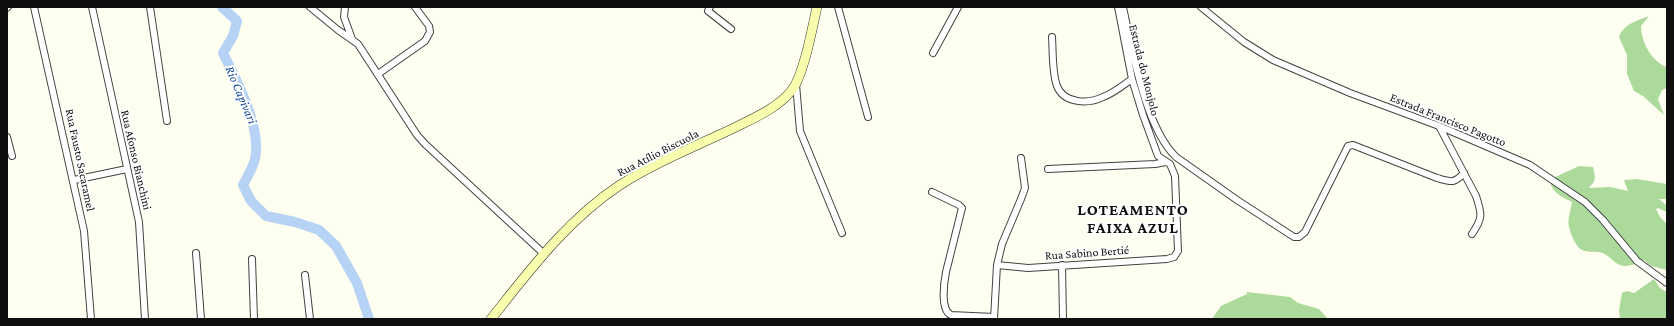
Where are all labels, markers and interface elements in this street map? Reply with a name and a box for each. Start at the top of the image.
street label: Estrada do Monjolo [1126,23,1162,117]
water label: Rio Capivari [222,64,260,126]
street label: Estrada Francisco Pagotto [1388,90,1508,150]
street label: Rua Fausto Sacaramel [62,107,98,213]
street label: Rua Afonso Bianchini [118,109,154,211]
street label: Rua Atílio Biscuola [615,126,701,180]
district label: LOTEAMENTO FAIXA AZUL [1077,200,1189,238]
street label: Rua Sabino Bertié [1044,243,1130,263]

